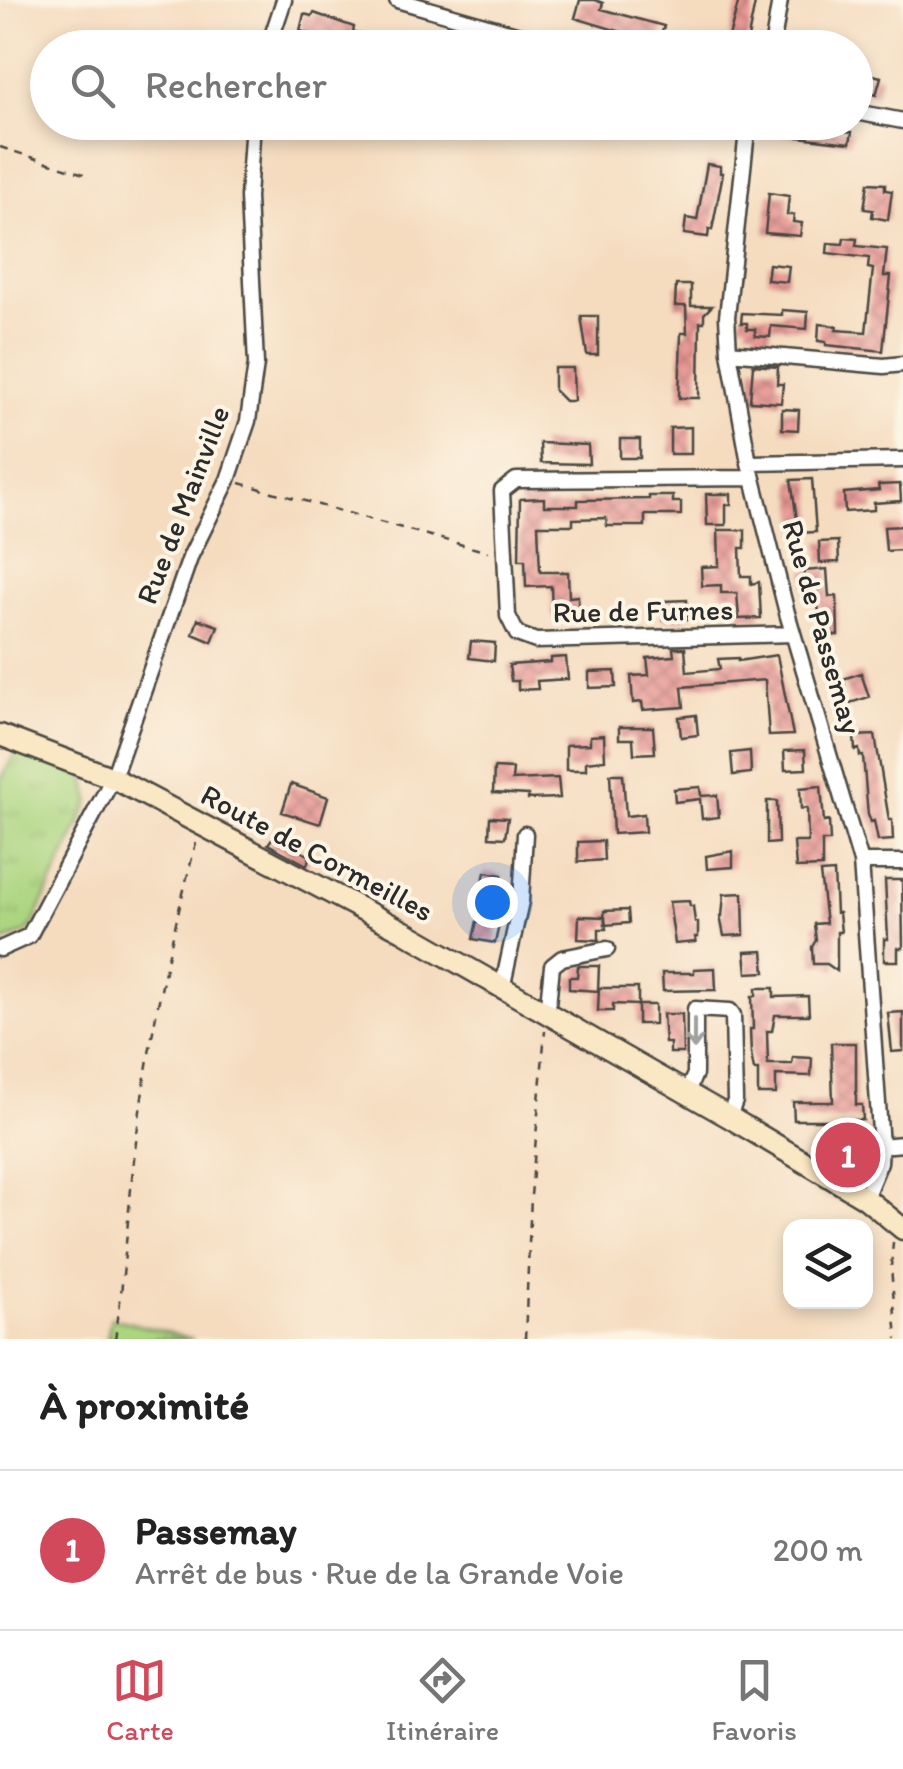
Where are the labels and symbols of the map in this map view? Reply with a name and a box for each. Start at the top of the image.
street label: Rue de Mainville [128,401,237,609]
street label: Rue de Passemay [774,515,871,738]
street label: Rue de Furnes [552,590,734,631]
street label: Route de Cormeilles [195,776,440,929]
your location [467,877,518,928]
one-way arrow [684,1018,704,1050]
pin: 1 [816,1118,880,1192]

